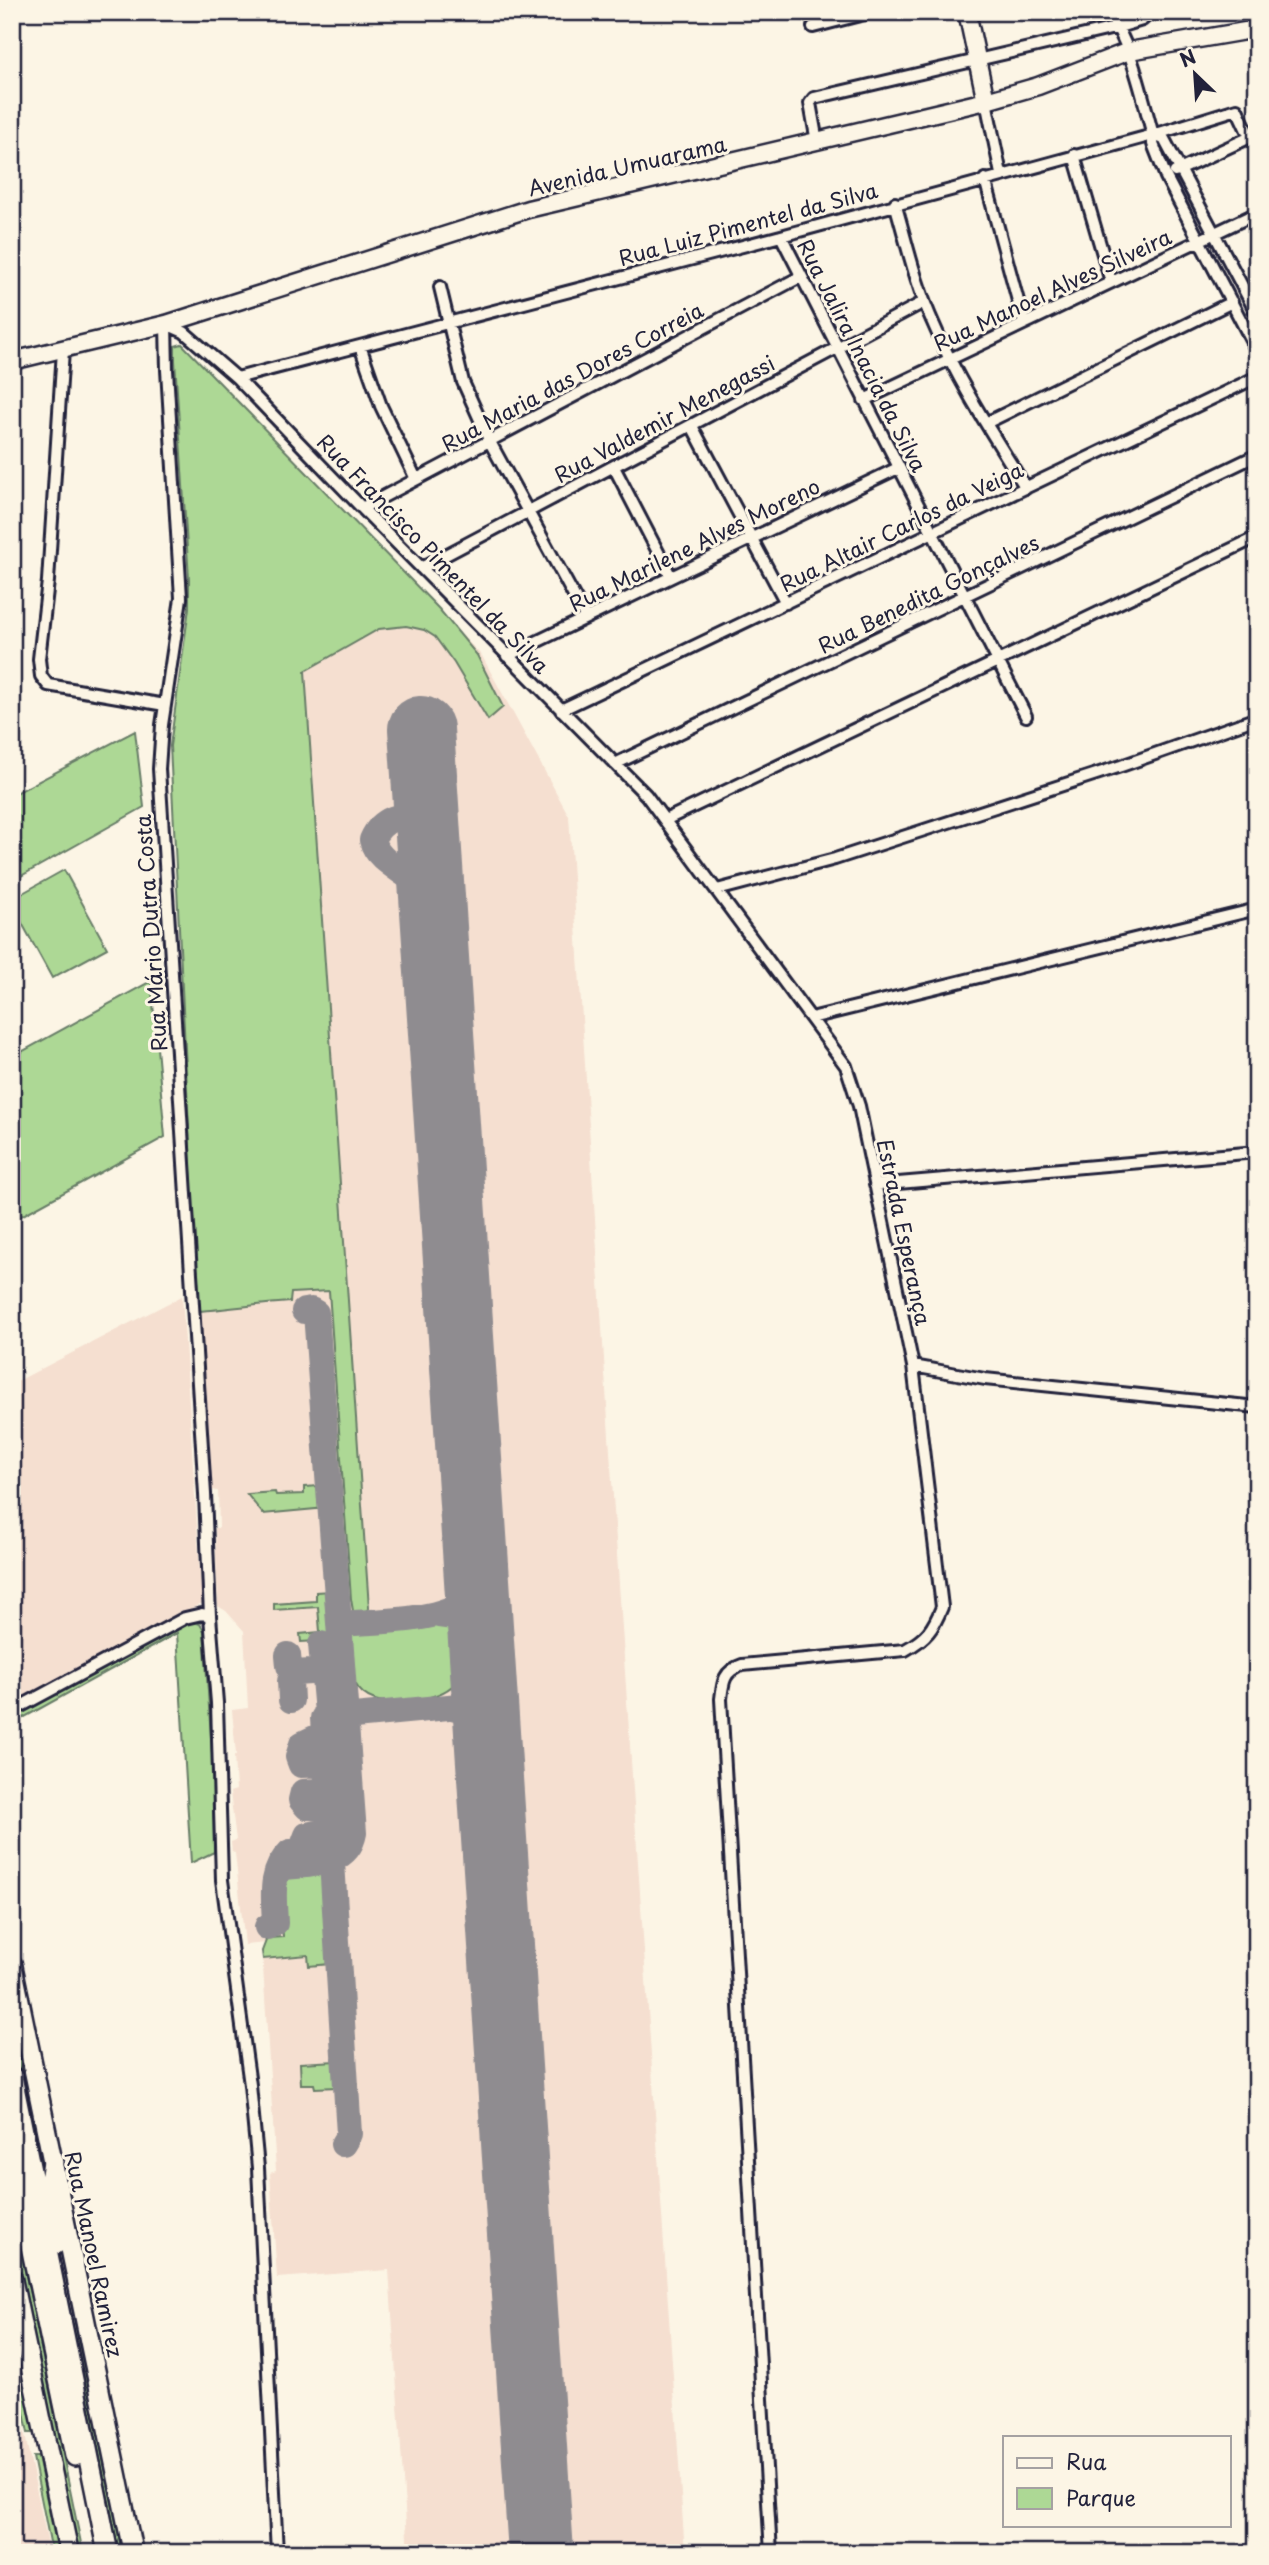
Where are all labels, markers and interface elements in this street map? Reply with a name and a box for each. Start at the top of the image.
north arrow [1160,38,1230,108]
text: N [1175,42,1200,74]
street label: Avenida Umuarama [525,127,729,203]
street label: Rua Luiz Pimentel da Silva [615,173,881,273]
street label: Rua Manoel Alves Silveira [928,219,1177,358]
street label: Rua Jalira Inacia da Silva [790,233,936,478]
street label: Rua Maria das Dores Correia [435,293,709,459]
street label: Rua Valdemir Menegassi [548,346,780,490]
street label: Rua Francisco Pimentel da Silva [310,426,558,680]
street label: Rua Altair Carlos da Veiga [774,453,1029,599]
street label: Rua Marilene Alves Moreno [563,469,825,619]
street label: Rua Benedita Gonçalves [812,525,1044,661]
street label: Rua Mário Dutra Costa [126,813,174,1053]
street label: Estrada Esperança [870,1136,940,1328]
street label: Rua Manoel Ramirez [58,2148,132,2360]
legend [1003,2436,1230,2526]
text: Rua [1066,2445,1107,2477]
text: Parque [1066,2481,1136,2513]

